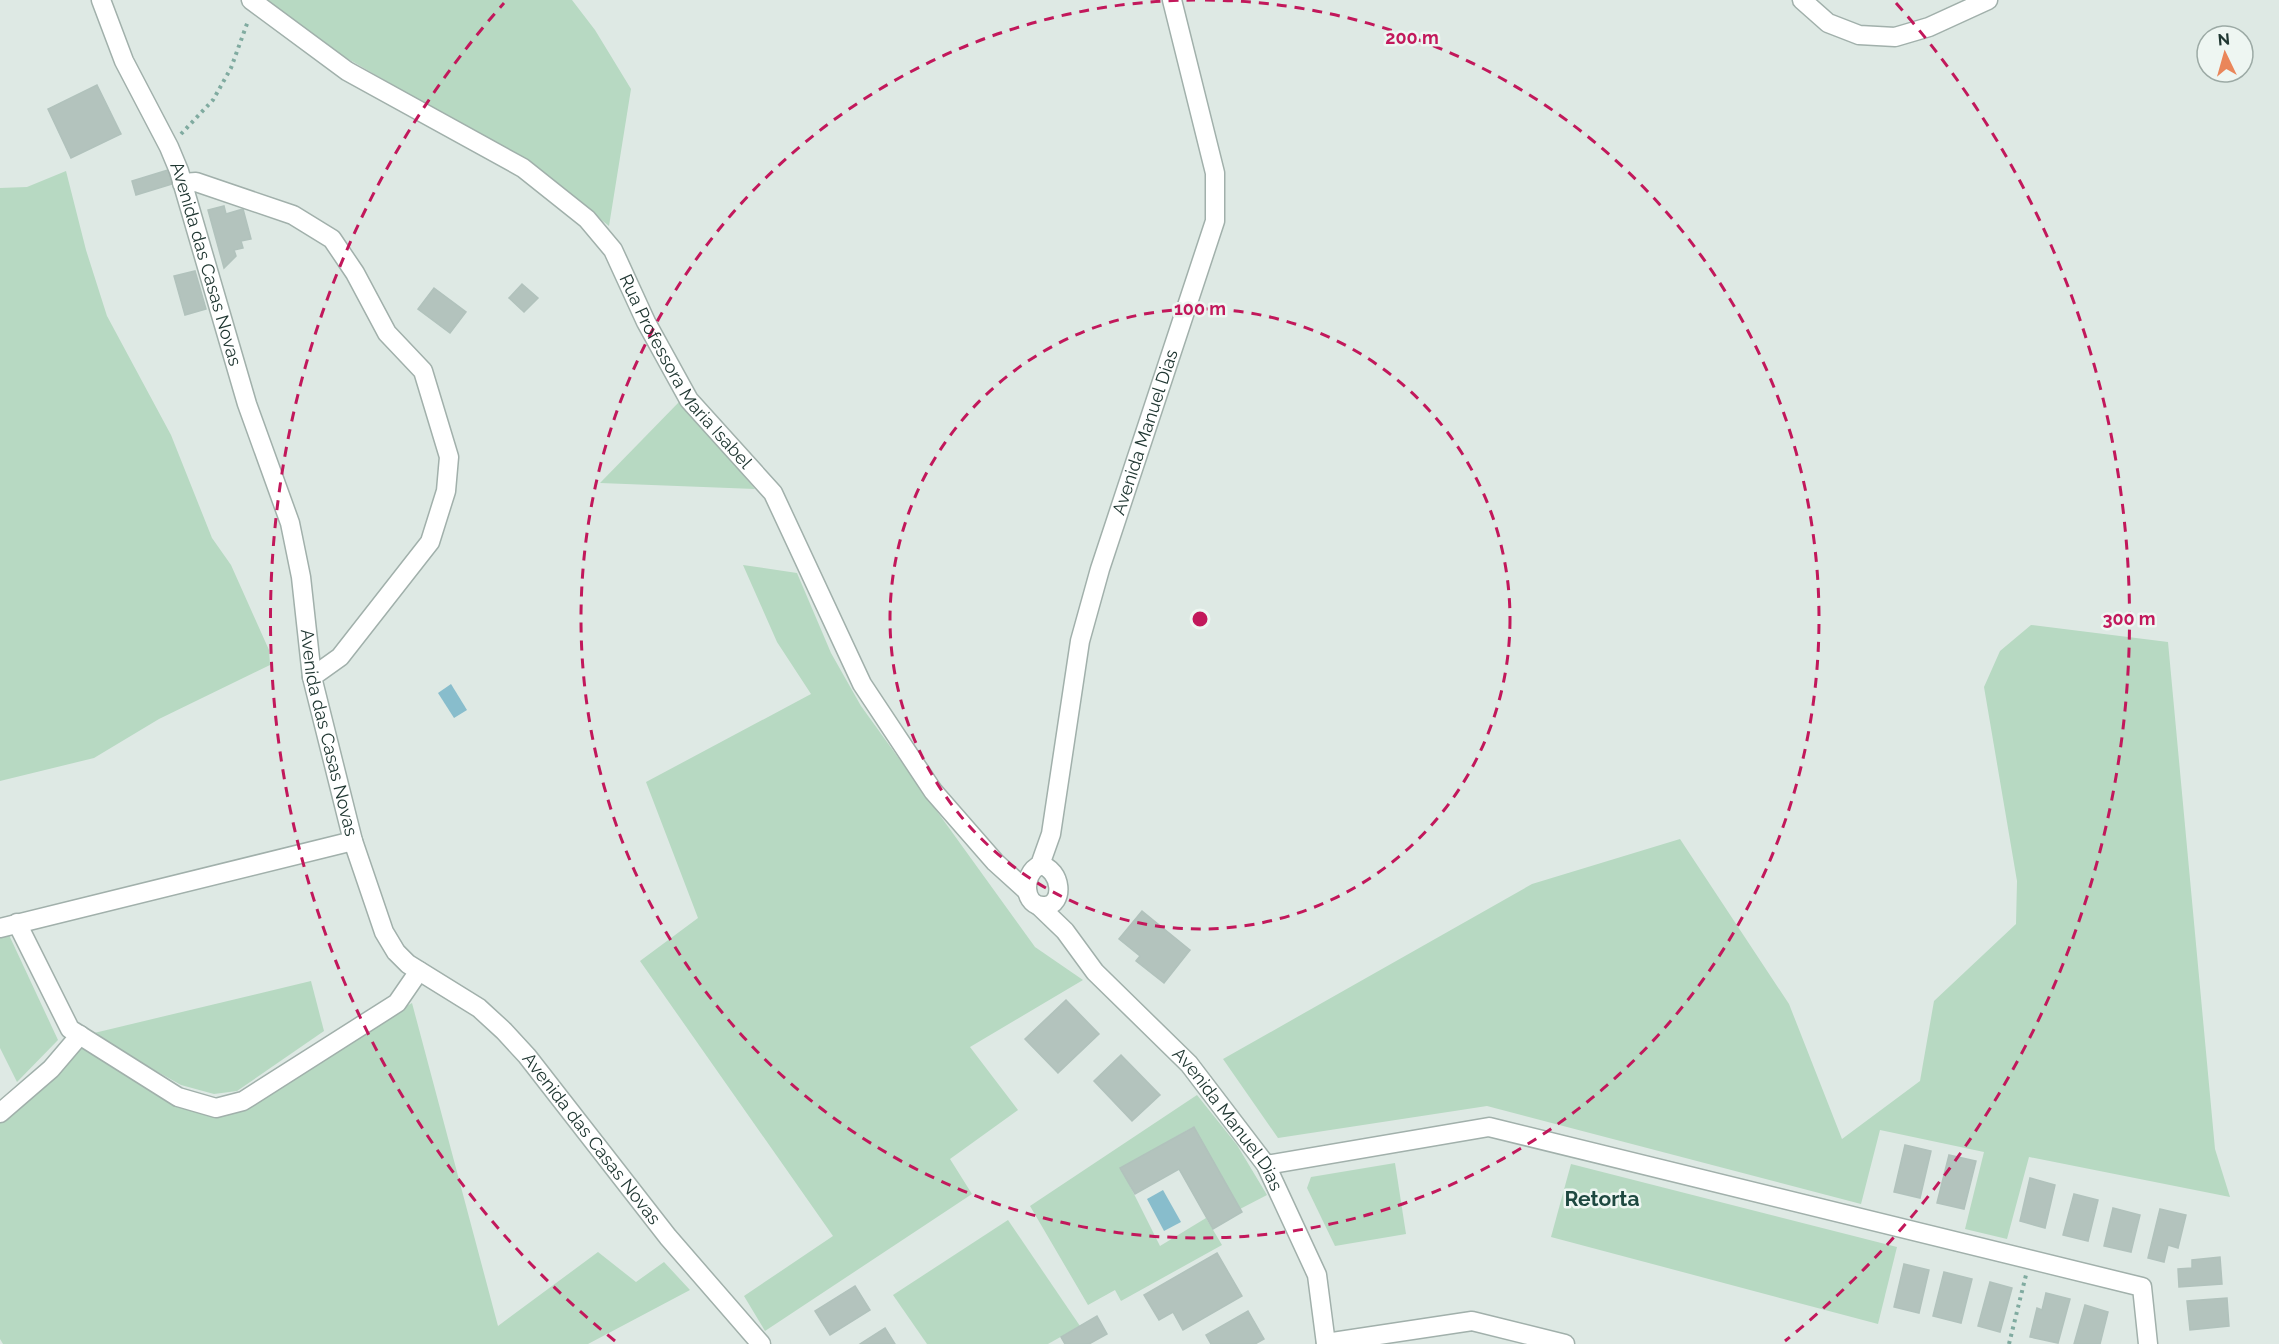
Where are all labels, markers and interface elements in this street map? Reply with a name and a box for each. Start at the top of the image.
north arrow [2195,24,2255,84]
text: 200 m [1385,27,1439,48]
text: N [2217,30,2231,50]
street label: Avenida das Casas Novas [166,158,246,369]
street label: Rua Professora Maria Isabel [615,271,757,473]
text: 100 m [1174,298,1226,319]
street label: Avenida Manuel Dias [1108,346,1182,518]
text: 300 m [2102,608,2156,629]
centre of rings [1190,609,1210,629]
street label: Avenida das Casas Novas [297,628,362,839]
street label: Avenida Manuel Dias [1168,1043,1288,1194]
street label: Avenida das Casas Novas [518,1048,665,1229]
district label: Retorta [1565,1186,1639,1211]

